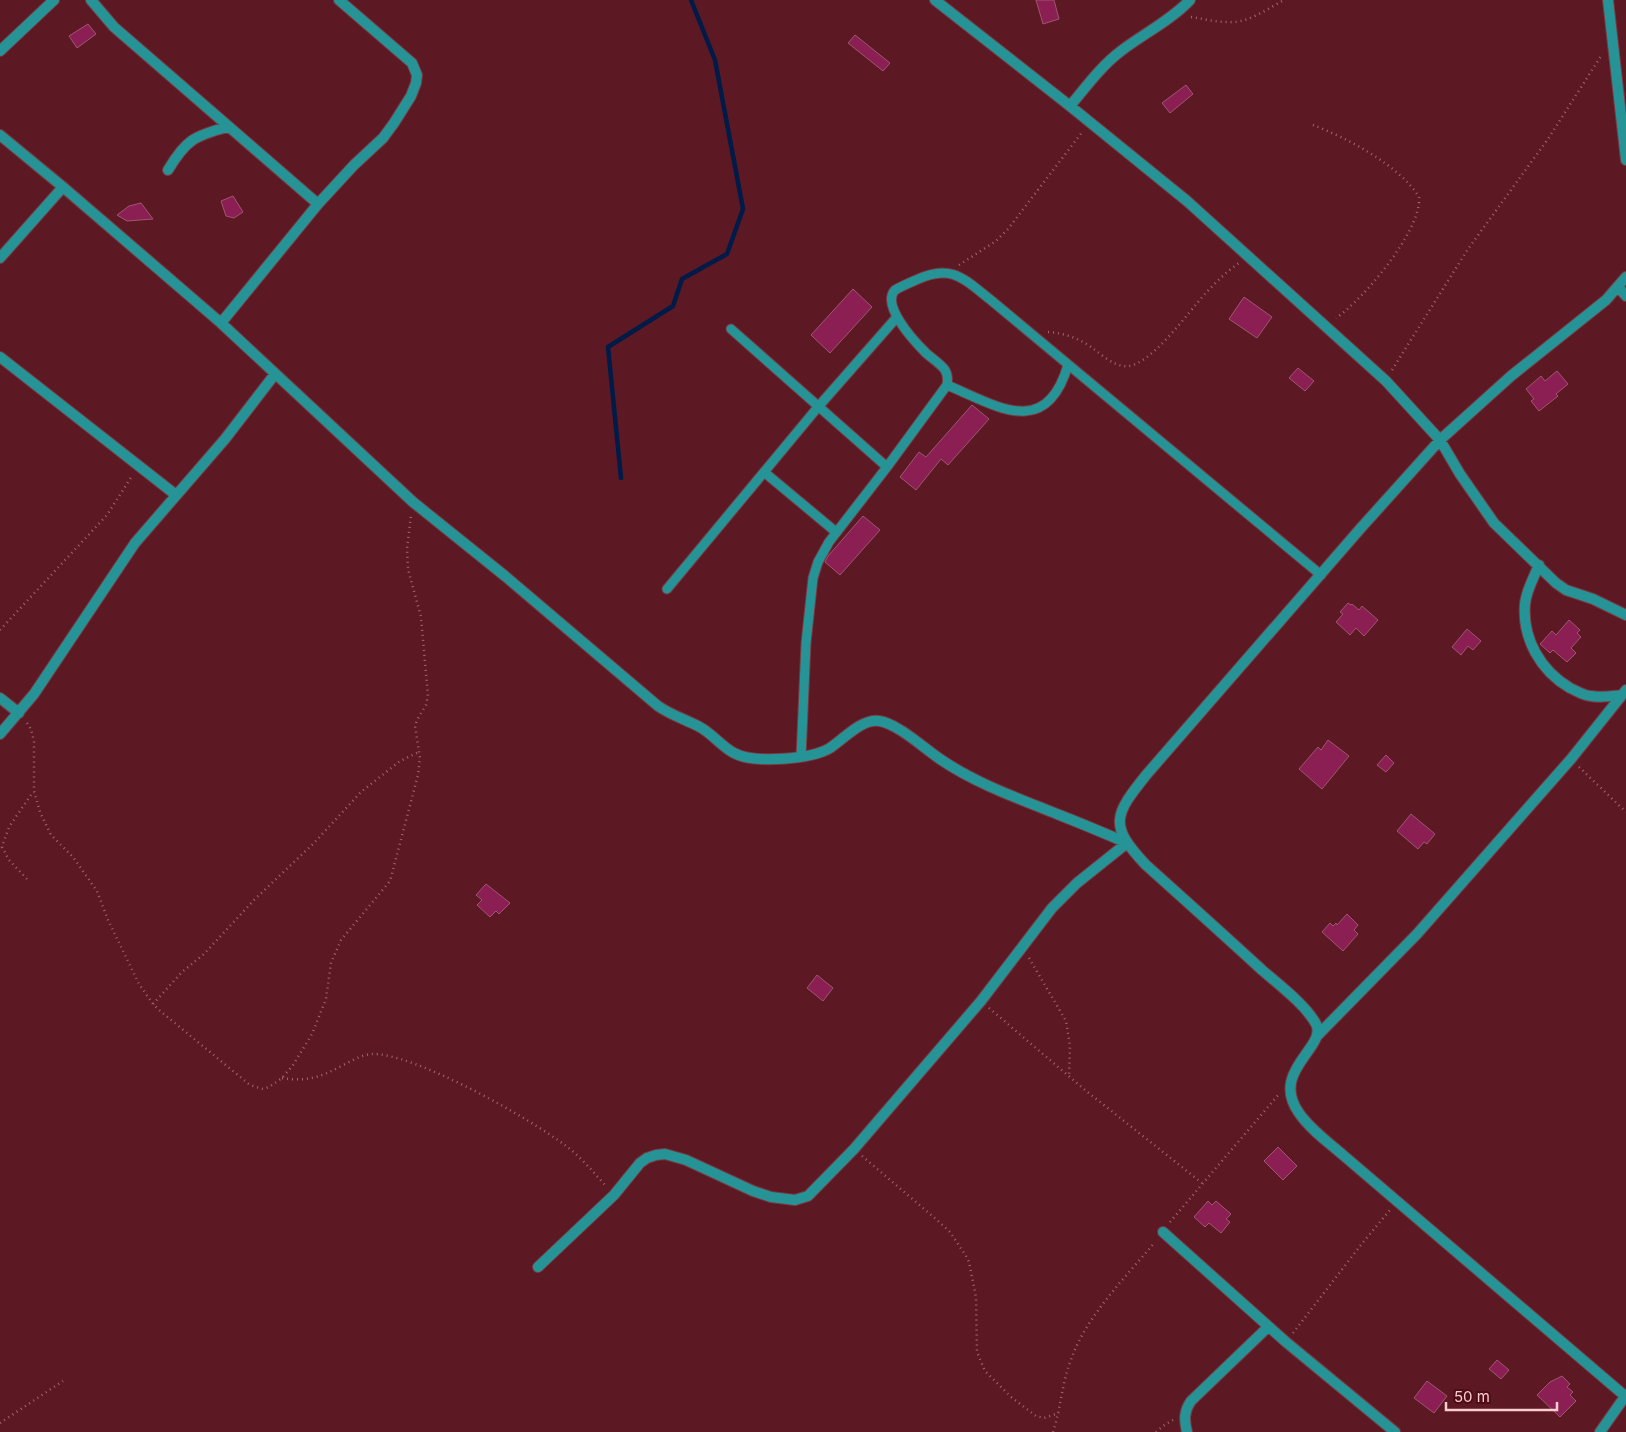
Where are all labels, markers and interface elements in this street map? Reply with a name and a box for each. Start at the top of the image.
scale bar [1446,1380,1557,1412]
text: 50 m [1454,1387,1490,1406]

